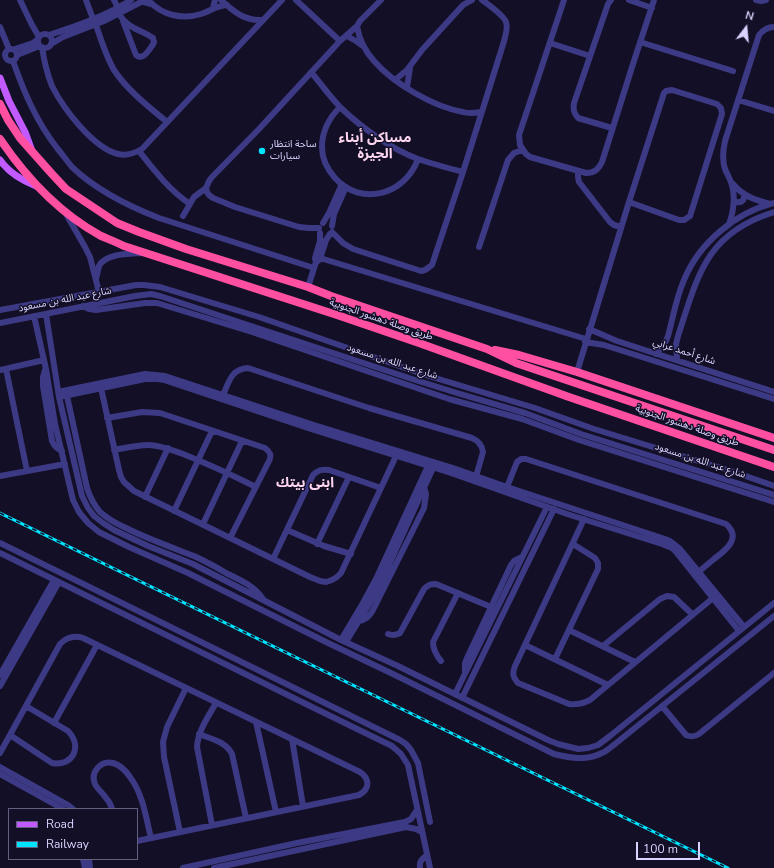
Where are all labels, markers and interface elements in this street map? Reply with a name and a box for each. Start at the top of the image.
north arrow [726,8,766,48]
text: N [743,8,755,24]
district label: مساكن أبناء الجيزة [339,131,411,164]
place label: ساحة انتظار سيارات [270,139,317,162]
marker: ساحة انتظار سيارات [257,146,267,156]
street label: شارع عبد الله بن مسعود [17,285,113,315]
street label: طريق وصلة دهشور الجنوبية [328,297,434,343]
street label: شارع أحمد عرابي [651,336,717,368]
street label: شارع عبد الله بن مسعود [345,342,439,382]
street label: طريق وصلة دهشور الجنوبية [634,403,740,449]
street label: شارع عبد الله بن مسعود [653,441,747,481]
district label: ابنى بيتك [276,476,334,492]
legend [8,808,138,860]
text: Road [46,816,74,832]
scale bar [638,834,702,860]
text: Railway [46,836,89,852]
text: 100 m [643,841,678,857]

